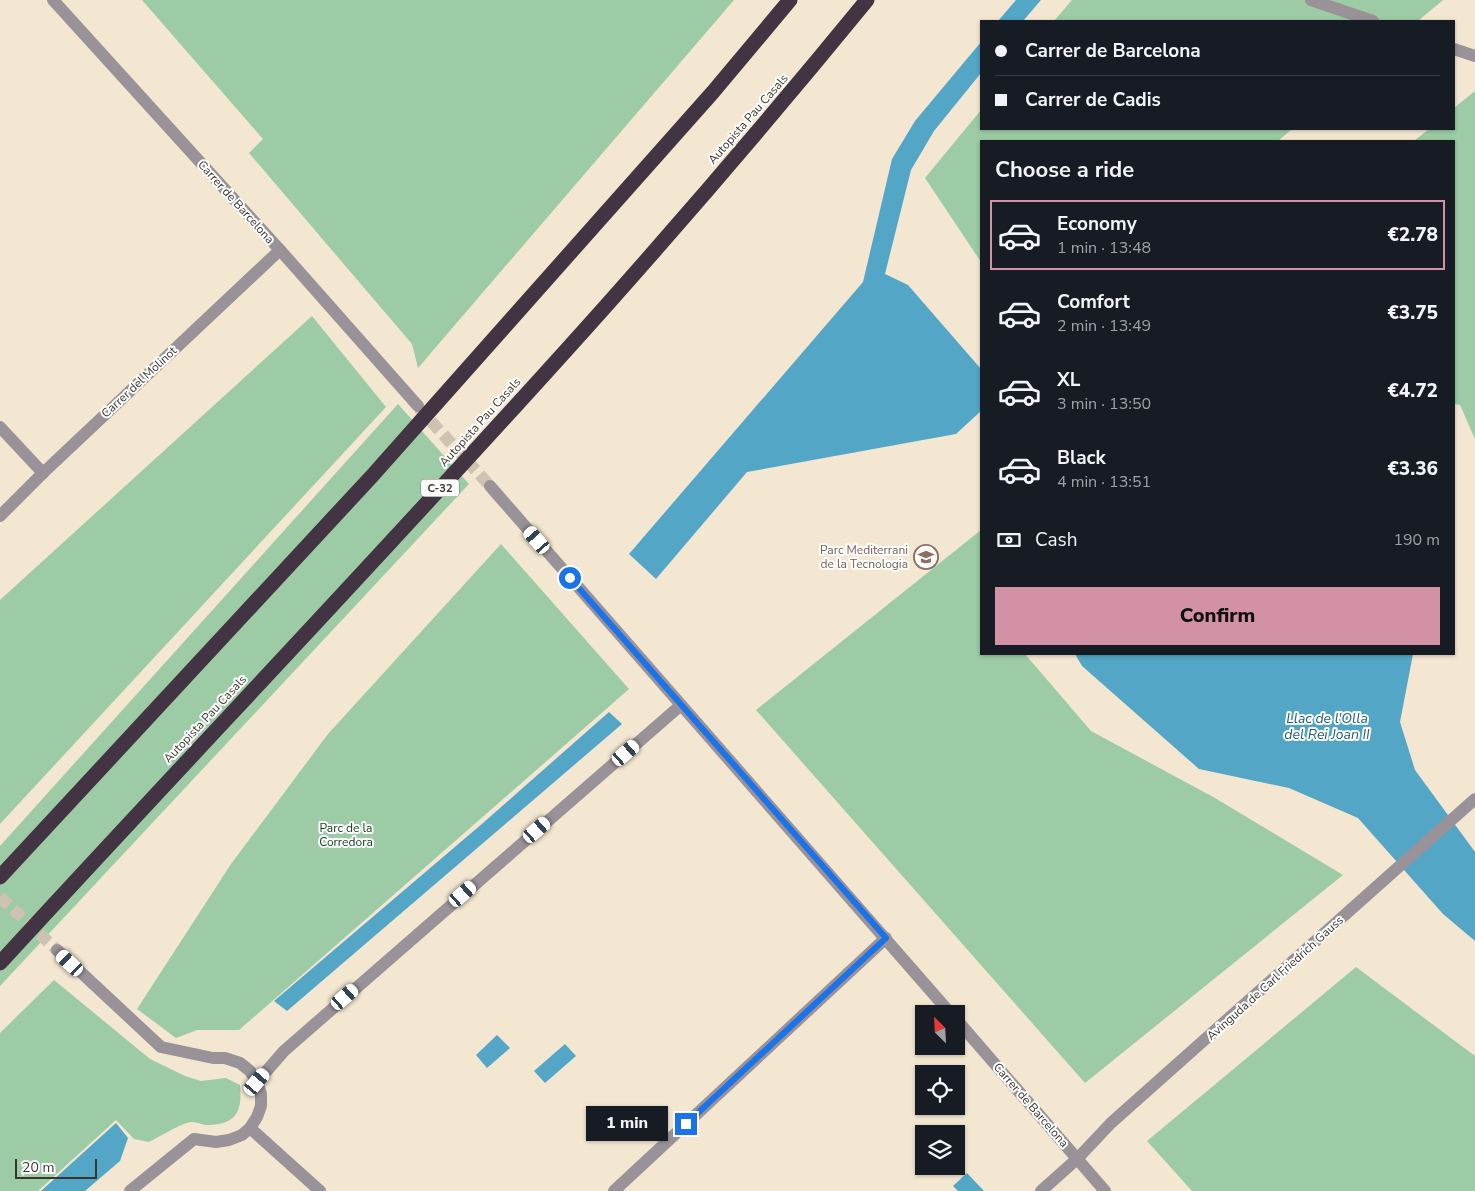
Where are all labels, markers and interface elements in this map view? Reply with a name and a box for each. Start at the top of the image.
text: Carrer de Barcelona [1025,38,1201,64]
street label: Autopista Pau Casals [704,70,792,167]
text: Carrer de Cadis [1025,87,1161,113]
text: Choose a ride [995,155,1134,185]
street label: Carrer de Barcelona [194,157,278,247]
text: Economy [1057,211,1137,237]
icon: car [997,213,1042,258]
text: €2.78 [1387,222,1438,248]
text: 1 min · 13:48 [1057,237,1151,259]
text: Comfort [1057,289,1130,315]
icon: car [997,291,1042,336]
text: €3.75 [1387,300,1438,326]
text: 2 min · 13:49 [1057,315,1151,337]
street label: Carrer del Molinot [98,342,181,421]
text: XL [1057,367,1080,393]
icon: car [997,369,1042,414]
street label: Autopista Pau Casals [436,374,524,470]
text: €4.72 [1387,378,1438,404]
text: 3 min · 13:50 [1057,393,1151,415]
text: Black [1057,445,1106,471]
icon: car [997,447,1042,492]
text: €3.36 [1387,456,1438,482]
text: 4 min · 13:51 [1057,471,1151,493]
road number: C-32 [421,479,459,496]
car [521,524,552,556]
icon: cash [995,526,1023,554]
text: Cash [1035,527,1077,553]
text: 190 m [1393,529,1440,551]
place label: Parc Mediterrani de la Tecnologia [820,542,908,572]
school or university icon: Parc Mediterrani de la Tecnologia [913,544,939,570]
route start [559,567,581,589]
button: Confirm [995,587,1440,645]
street label: Autopista Pau Casals [160,671,250,766]
water label: Llac de l'Olla del Rei Joan II [1284,709,1370,744]
car [609,737,642,769]
car [520,814,553,846]
park label: Parc de la Corredora [319,820,373,850]
car [446,878,479,910]
street label: Avinguda de Carl Friedrich Gauss [1203,912,1347,1044]
car [53,947,86,979]
car [328,981,361,1013]
north arrow [915,1005,965,1055]
map controls [915,1005,965,1175]
street label: Carrer de Barcelona [990,1059,1072,1151]
button: locate [915,1065,965,1115]
car [241,1066,272,1098]
callout: 1 min [586,1106,668,1142]
text: 1 min [606,1112,648,1134]
route end [675,1113,697,1135]
button: layers [915,1125,965,1175]
scale bar [15,1156,98,1179]
text: 20 m [22,1158,54,1177]

